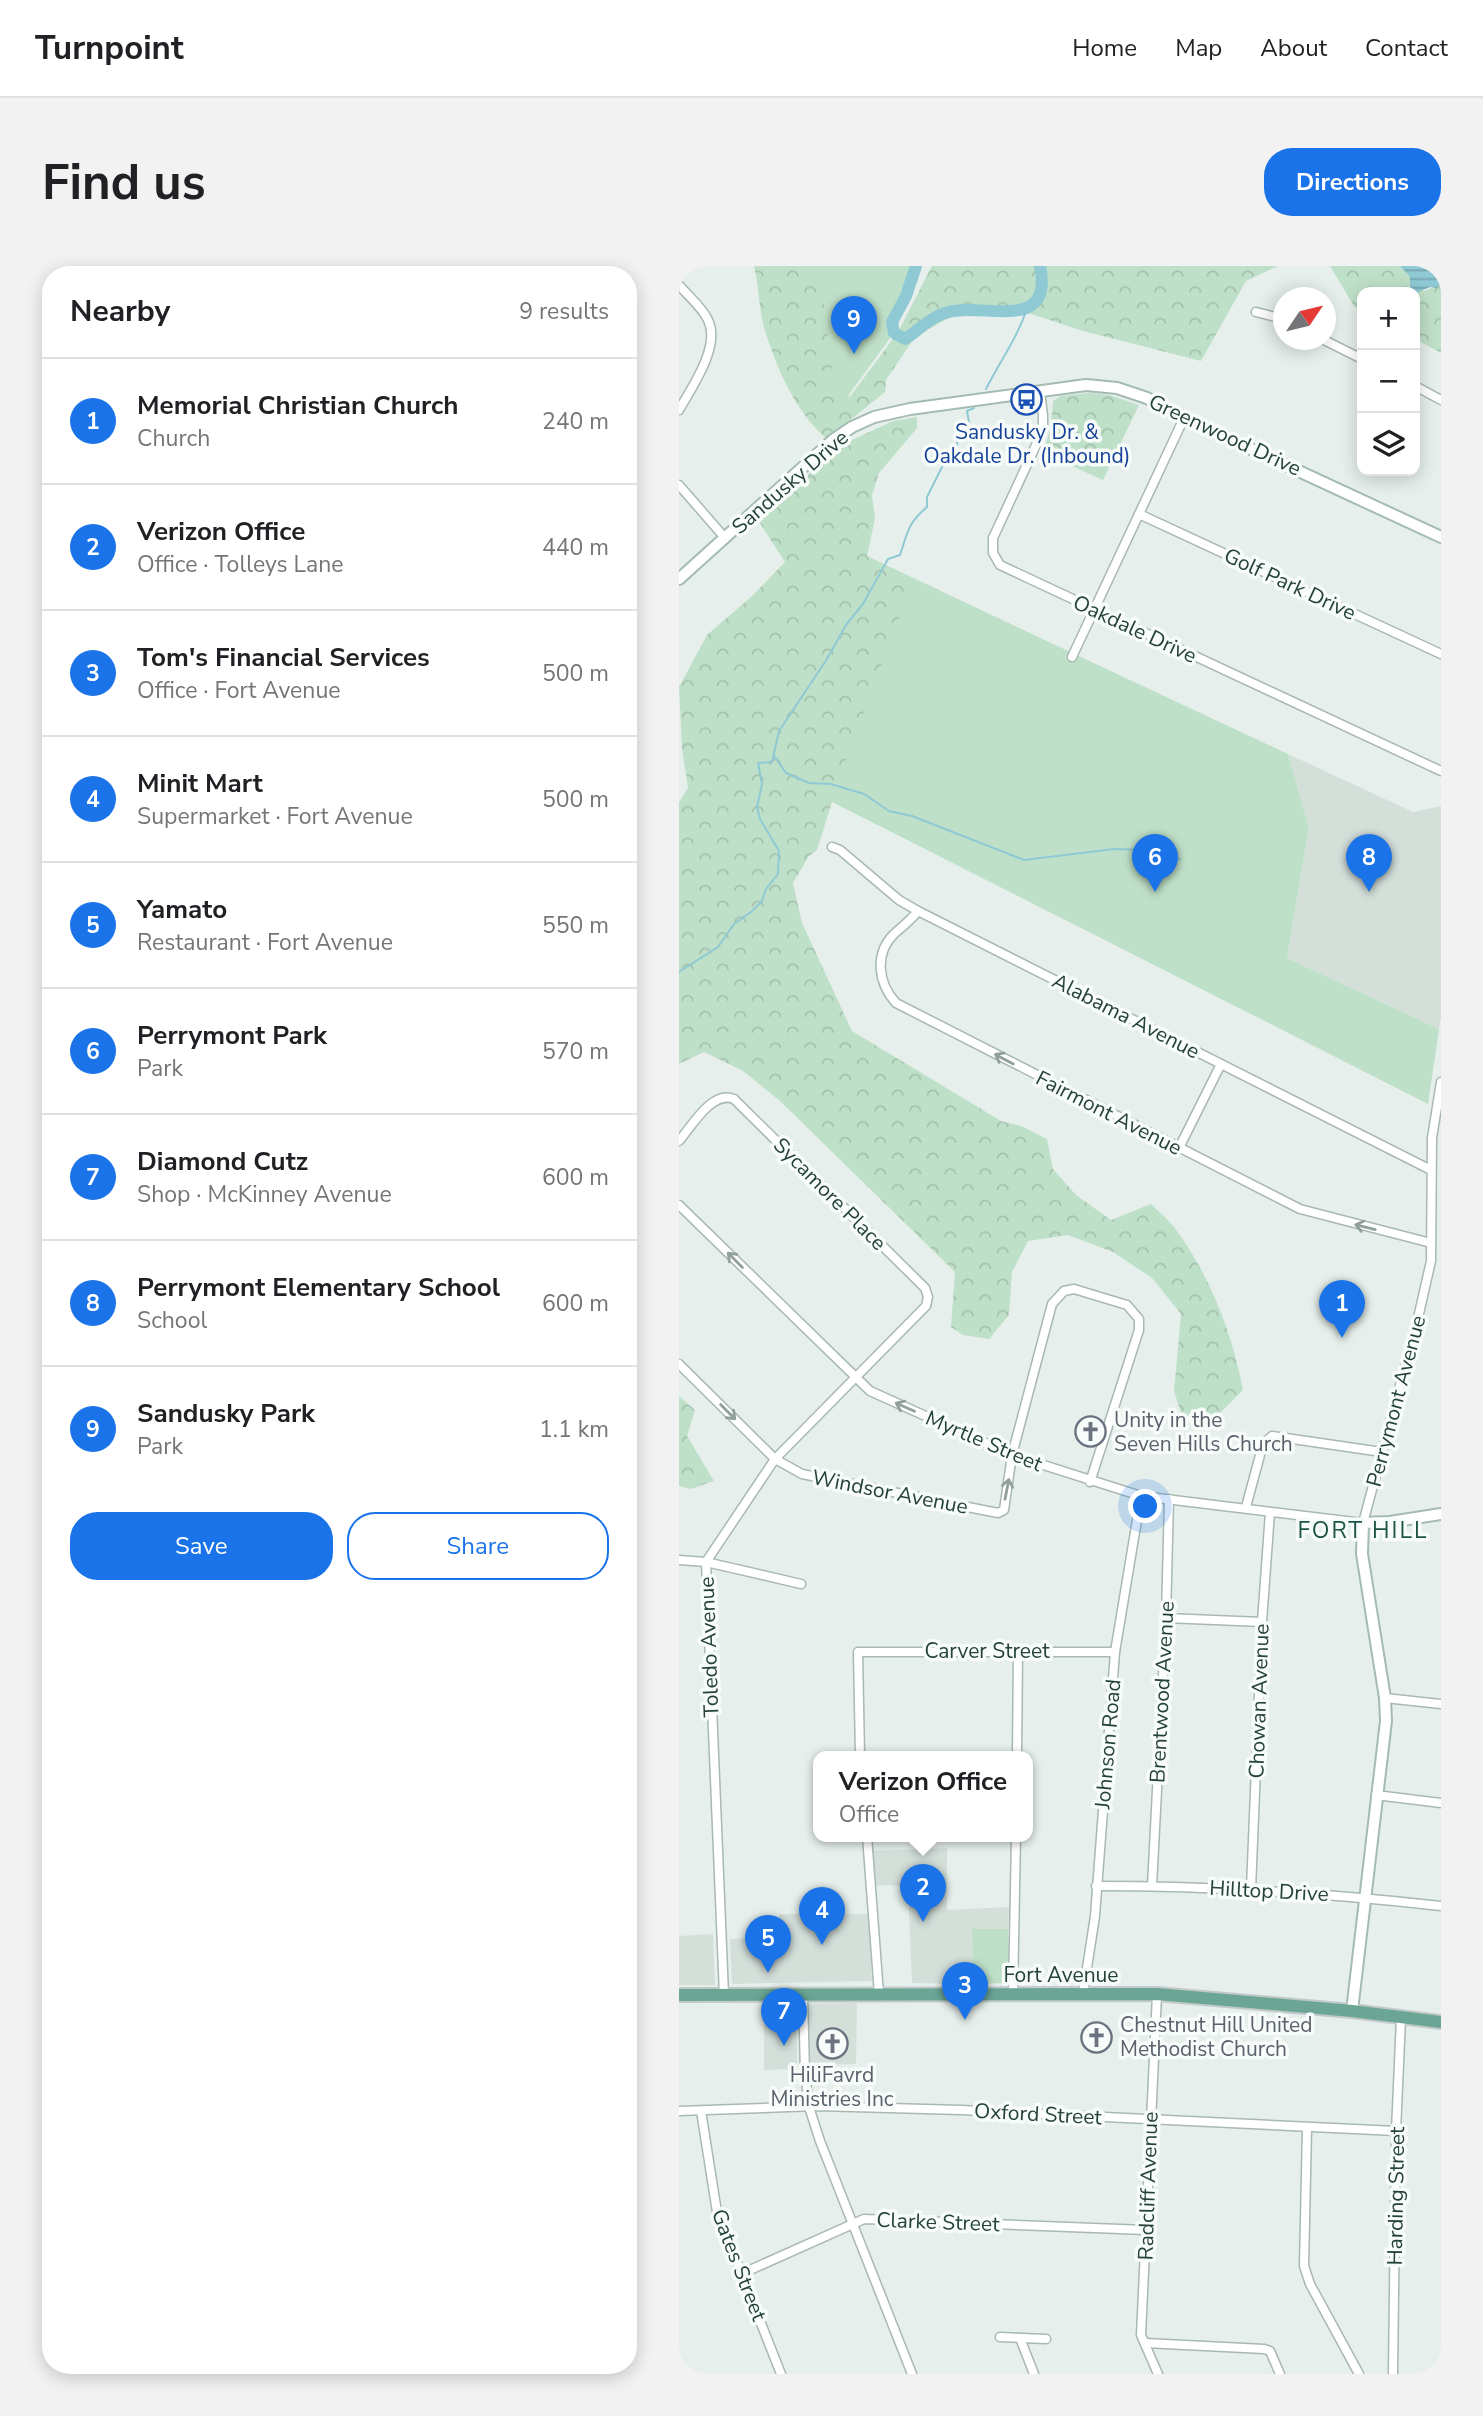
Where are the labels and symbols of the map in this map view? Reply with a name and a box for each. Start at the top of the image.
north arrow [1273,287,1336,350]
pin: 9 [831,296,877,354]
bus stop icon: Sandusky Dr. & Oakdale Dr. (Inbound) [1010,383,1044,417]
street label: Greenwood Drive [1144,387,1306,483]
place label: Sandusky Dr. & Oakdale Dr. (Inbound) [924,418,1130,470]
street label: Sandusky Drive [726,423,854,541]
street label: Golf Park Drive [1220,541,1360,627]
street label: Oakdale Drive [1069,588,1201,670]
pin: 6 [1132,834,1178,892]
pin: 8 [1346,834,1392,892]
street label: Alabama Avenue [1047,967,1205,1065]
one-way arrow [994,1052,1015,1065]
street label: Fairmont Avenue [1031,1064,1187,1162]
street label: Sycamore Place [767,1131,893,1257]
one-way arrow [1354,1220,1377,1233]
one-way arrow [726,1251,743,1268]
pin: 1 [1319,1280,1365,1338]
street label: Perrymont Avenue [1360,1312,1432,1490]
one-way arrow [895,1400,916,1413]
one-way arrow [719,1404,736,1421]
street label: Myrtle Street [921,1404,1047,1478]
place label: Unity in the Seven Hills Church [1114,1406,1293,1458]
church icon: Unity in the Seven Hills Church [1074,1415,1108,1449]
street label: Windsor Avenue [810,1463,970,1521]
one-way arrow [1001,1478,1015,1501]
your location [1128,1489,1162,1523]
district label: FORT HILL [1298,1515,1428,1546]
street label: Toledo Avenue [693,1576,725,1718]
street label: Brentwood Avenue [1143,1600,1181,1784]
street label: Chowan Avenue [1242,1623,1276,1779]
street label: Carver Street [924,1637,1050,1665]
street label: Johnson Road [1088,1678,1128,1811]
pin: 2 [900,1864,946,1922]
street label: Hilltop Drive [1209,1874,1329,1908]
pin: 4 [799,1887,845,1945]
pin: 5 [745,1915,791,1973]
street label: Fort Avenue [1003,1961,1119,1989]
pin: 3 [942,1962,988,2020]
pin: 7 [761,1988,807,2046]
place label: Chestnut Hill United Methodist Church [1120,2011,1312,2063]
church icon: Chestnut Hill United Methodist Church [1080,2020,1114,2054]
church icon: HiliFavrd Ministries Inc [815,2026,849,2060]
place label: HiliFavrd Ministries Inc [770,2061,894,2113]
street label: Oxford Street [973,2097,1103,2131]
street label: Radcliff Avenue [1131,2111,1165,2261]
street label: Harding Street [1381,2126,1411,2266]
street label: Gates Street [705,2205,773,2326]
street label: Clarke Street [876,2206,1001,2238]

